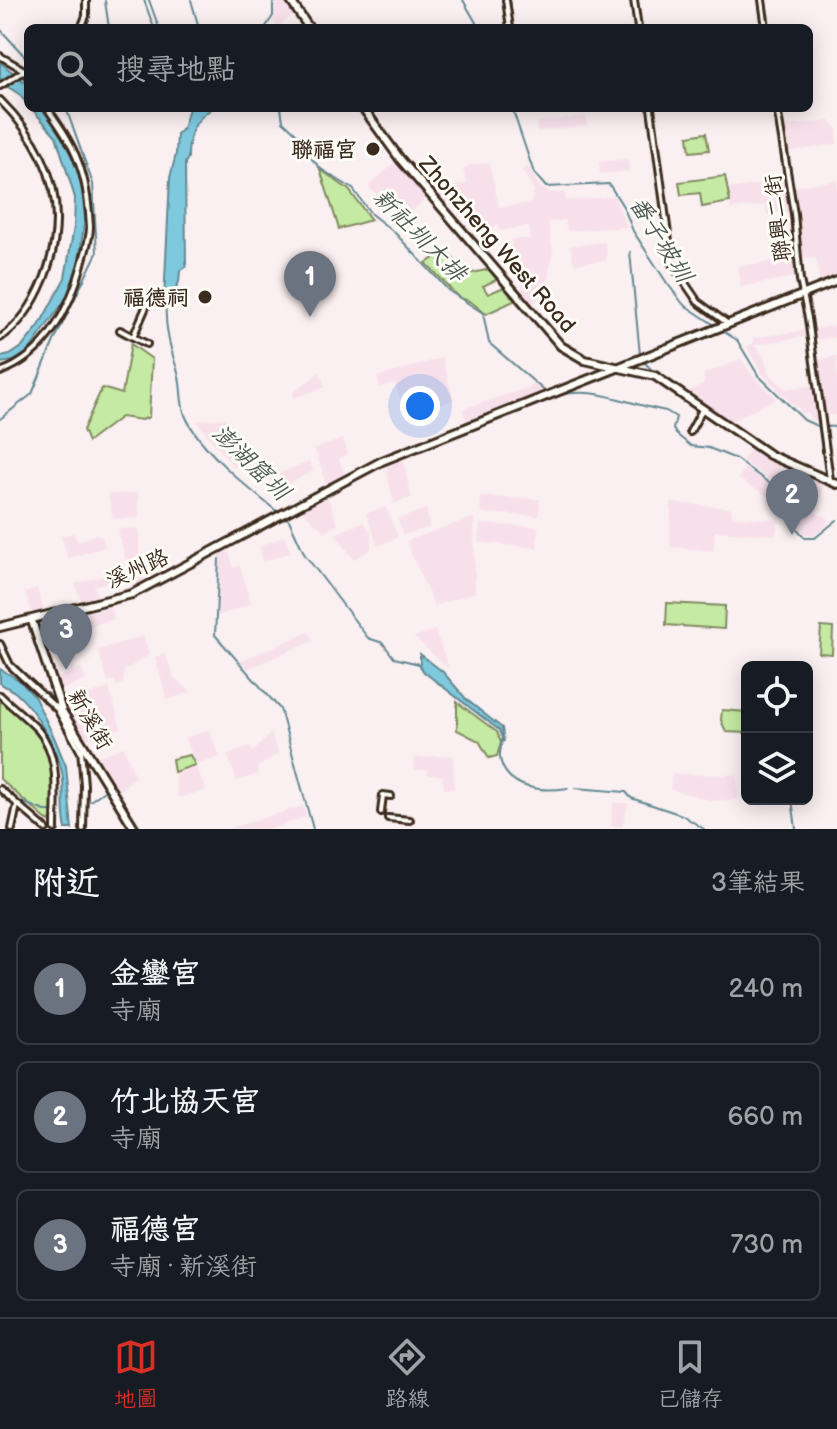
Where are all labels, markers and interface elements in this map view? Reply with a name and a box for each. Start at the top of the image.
search box [24,24,813,112]
icon: search [52,46,96,90]
text: 搜尋地點 [116,52,236,88]
place label: 聯福宮 [291,137,357,164]
marker: 聯福宮 [364,140,382,158]
street label: Zhonzheng West Road [412,150,581,339]
street label: 聯興二街 [760,172,797,263]
water label: 新社圳大排 [367,183,474,289]
water label: 番子坡圳 [623,191,700,290]
pin: 1 [284,251,336,317]
place label: 福德祠 [123,285,189,312]
marker: 福德祠 [196,288,214,306]
your location [400,386,440,426]
water label: 澎湖窟圳 [206,419,297,508]
pin: 2 [766,469,818,535]
street label: 溪州路 [102,544,173,595]
pin: 3 [40,604,92,670]
map controls [741,661,813,805]
button: locate [741,661,813,733]
street label: 新溪街 [62,684,118,755]
button: layers [741,733,813,805]
text: 附近 [32,863,100,904]
text: 3筆結果 [711,868,805,899]
text: 金鑾宮 [110,956,200,992]
text: 1 [55,974,65,1005]
text: 240 m [728,974,803,1005]
text: 寺廟 [110,996,162,1027]
text: 竹北協天宮 [110,1084,260,1120]
text: 2 [52,1102,68,1133]
text: 660 m [727,1102,803,1133]
text: 寺廟 [110,1124,162,1155]
text: 福德宮 [110,1212,200,1248]
text: 3 [52,1230,68,1261]
text: 730 m [730,1230,803,1261]
text: 寺廟 · 新溪街 [110,1252,257,1283]
tab: 地圖 [114,1335,158,1413]
tab: 路線 [385,1335,429,1413]
tab: 已儲存 [657,1335,723,1413]

